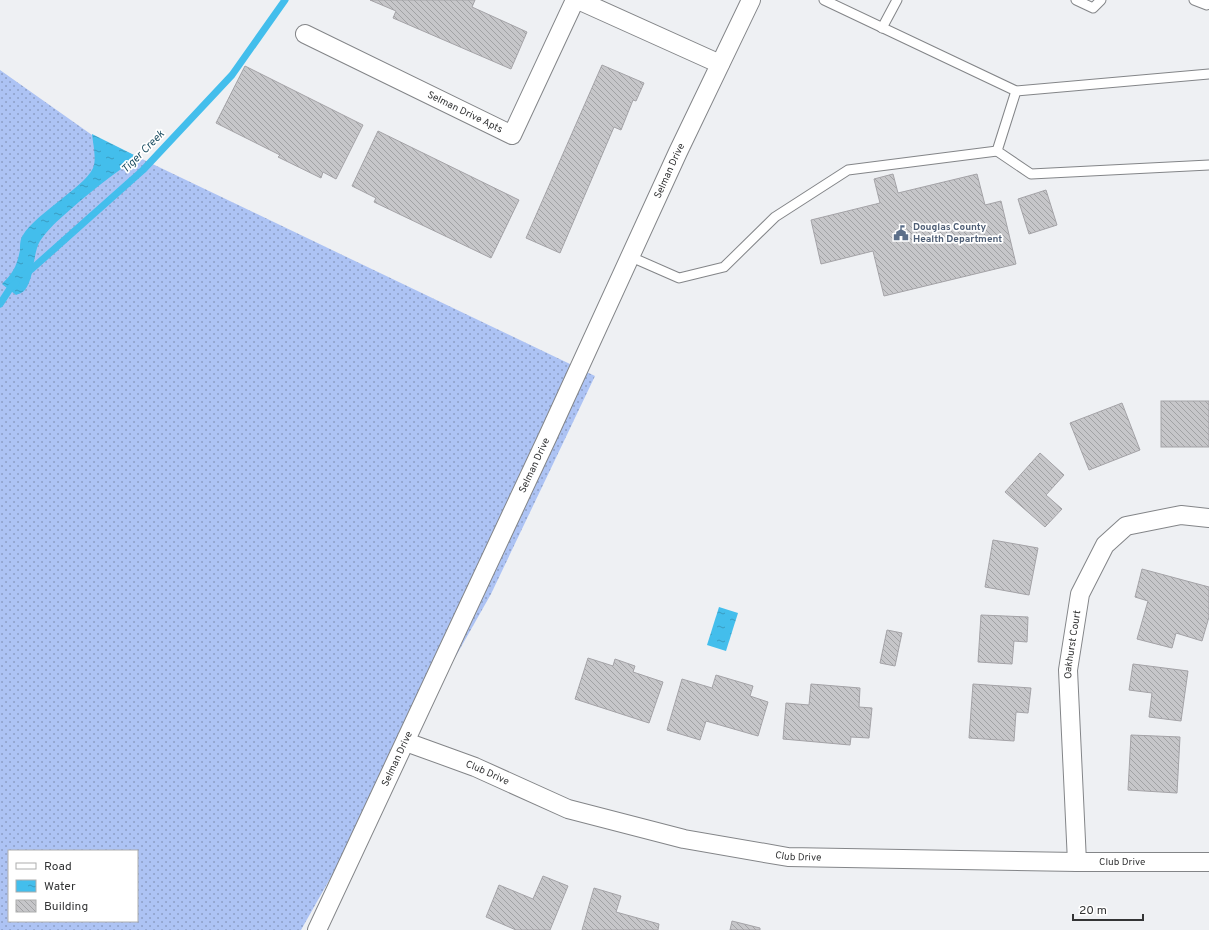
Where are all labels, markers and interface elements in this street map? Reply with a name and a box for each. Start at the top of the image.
street label: Selman Drive Apts [425,88,505,136]
water label: Tiger Creek [119,127,168,176]
street label: Selman Drive [651,141,688,201]
place label: Douglas County Health Department [913,221,1002,246]
public building icon: Douglas County Health Department [892,224,910,242]
street label: Selman Drive [516,436,553,495]
street label: Oakhurst Court [1061,609,1084,679]
street label: Selman Drive [379,729,416,788]
street label: Club Drive [464,758,511,788]
street label: Club Drive [774,848,822,864]
legend [8,850,138,922]
street label: Club Drive [1099,856,1145,869]
text: Road [44,859,72,875]
text: Water [44,879,76,895]
scale bar [1073,896,1143,922]
text: Building [44,899,88,915]
text: 20 m [1079,903,1107,919]

